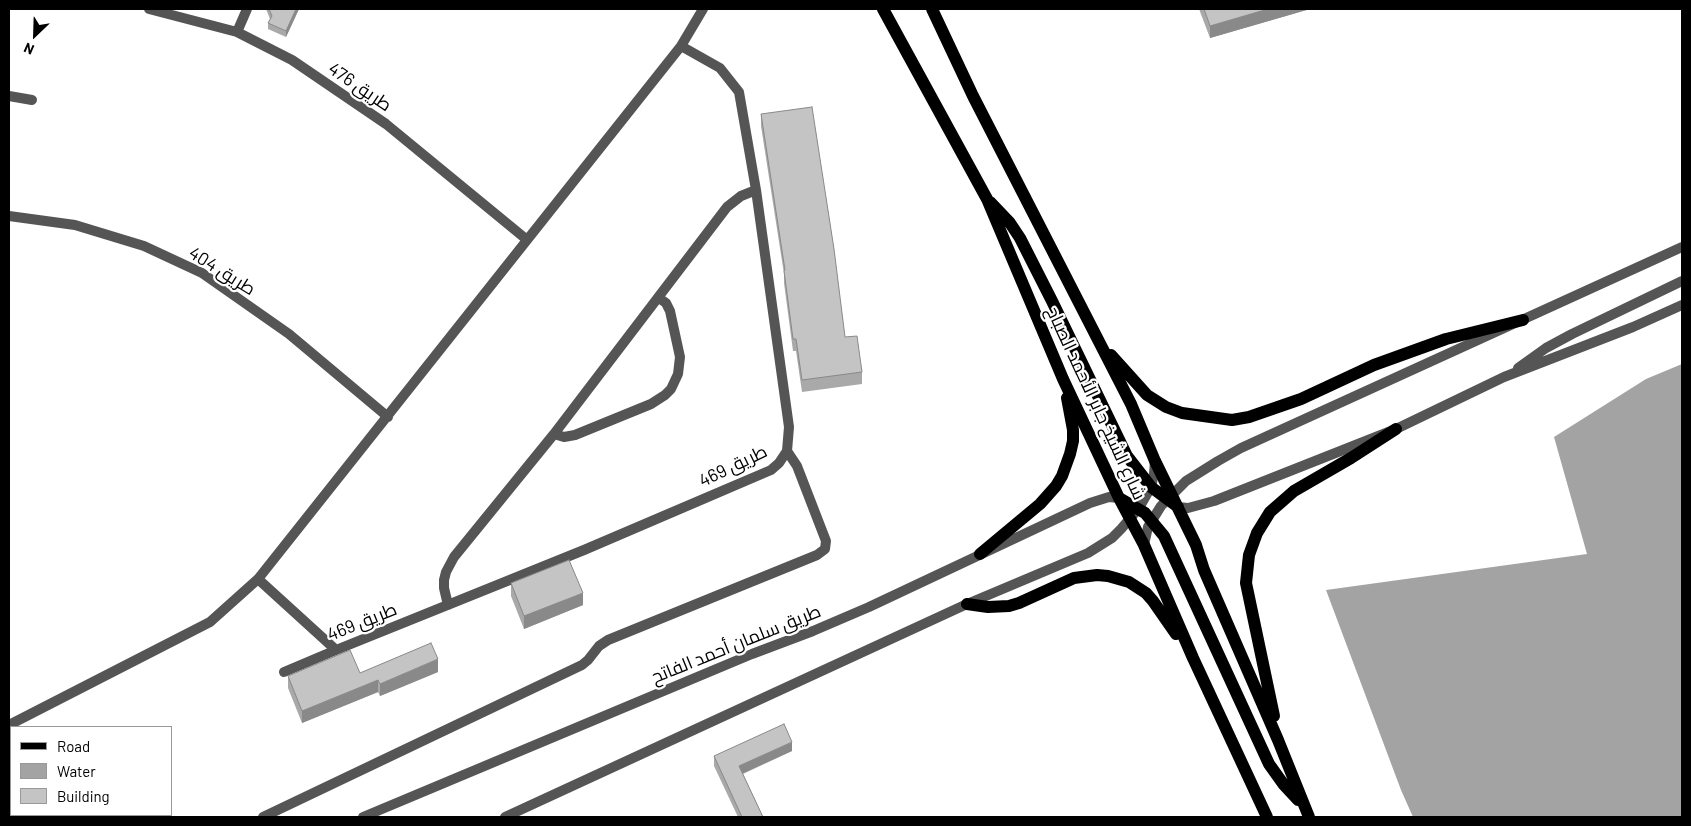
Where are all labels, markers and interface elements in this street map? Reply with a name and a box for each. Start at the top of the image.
north arrow [10,10,60,60]
text: N [21,40,36,59]
street label: طريق 476 [324,58,396,116]
street label: طريق 404 [185,242,259,300]
street label: شارع الشيخ جابر الأحمد الصباح [1042,303,1150,503]
street label: طريق 469 [695,440,771,492]
street label: طريق 469 [324,598,400,646]
street label: طريق سلمان أحمد الفاتح [648,600,824,688]
legend [10,726,172,816]
text: Road [57,737,90,755]
text: Water [57,762,96,780]
text: Building [57,787,110,805]

